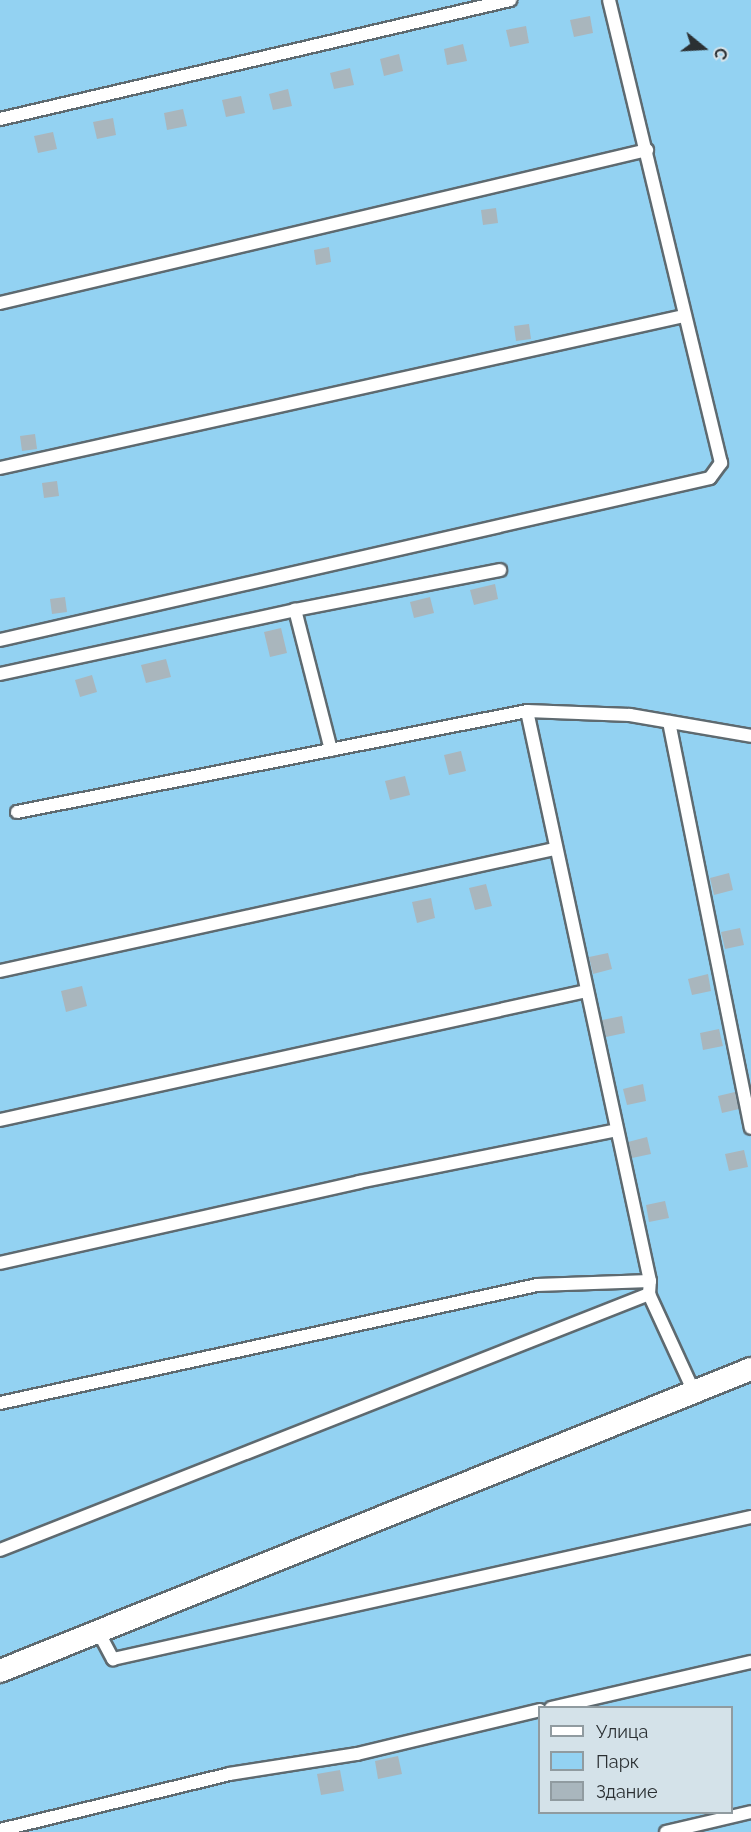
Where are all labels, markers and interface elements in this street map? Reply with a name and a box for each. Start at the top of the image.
north arrow [673,18,733,78]
text: С [710,46,731,62]
legend [538,1706,733,1814]
text: Улица [596,1721,648,1742]
text: Парк [596,1751,639,1772]
text: Здание [596,1781,658,1802]

